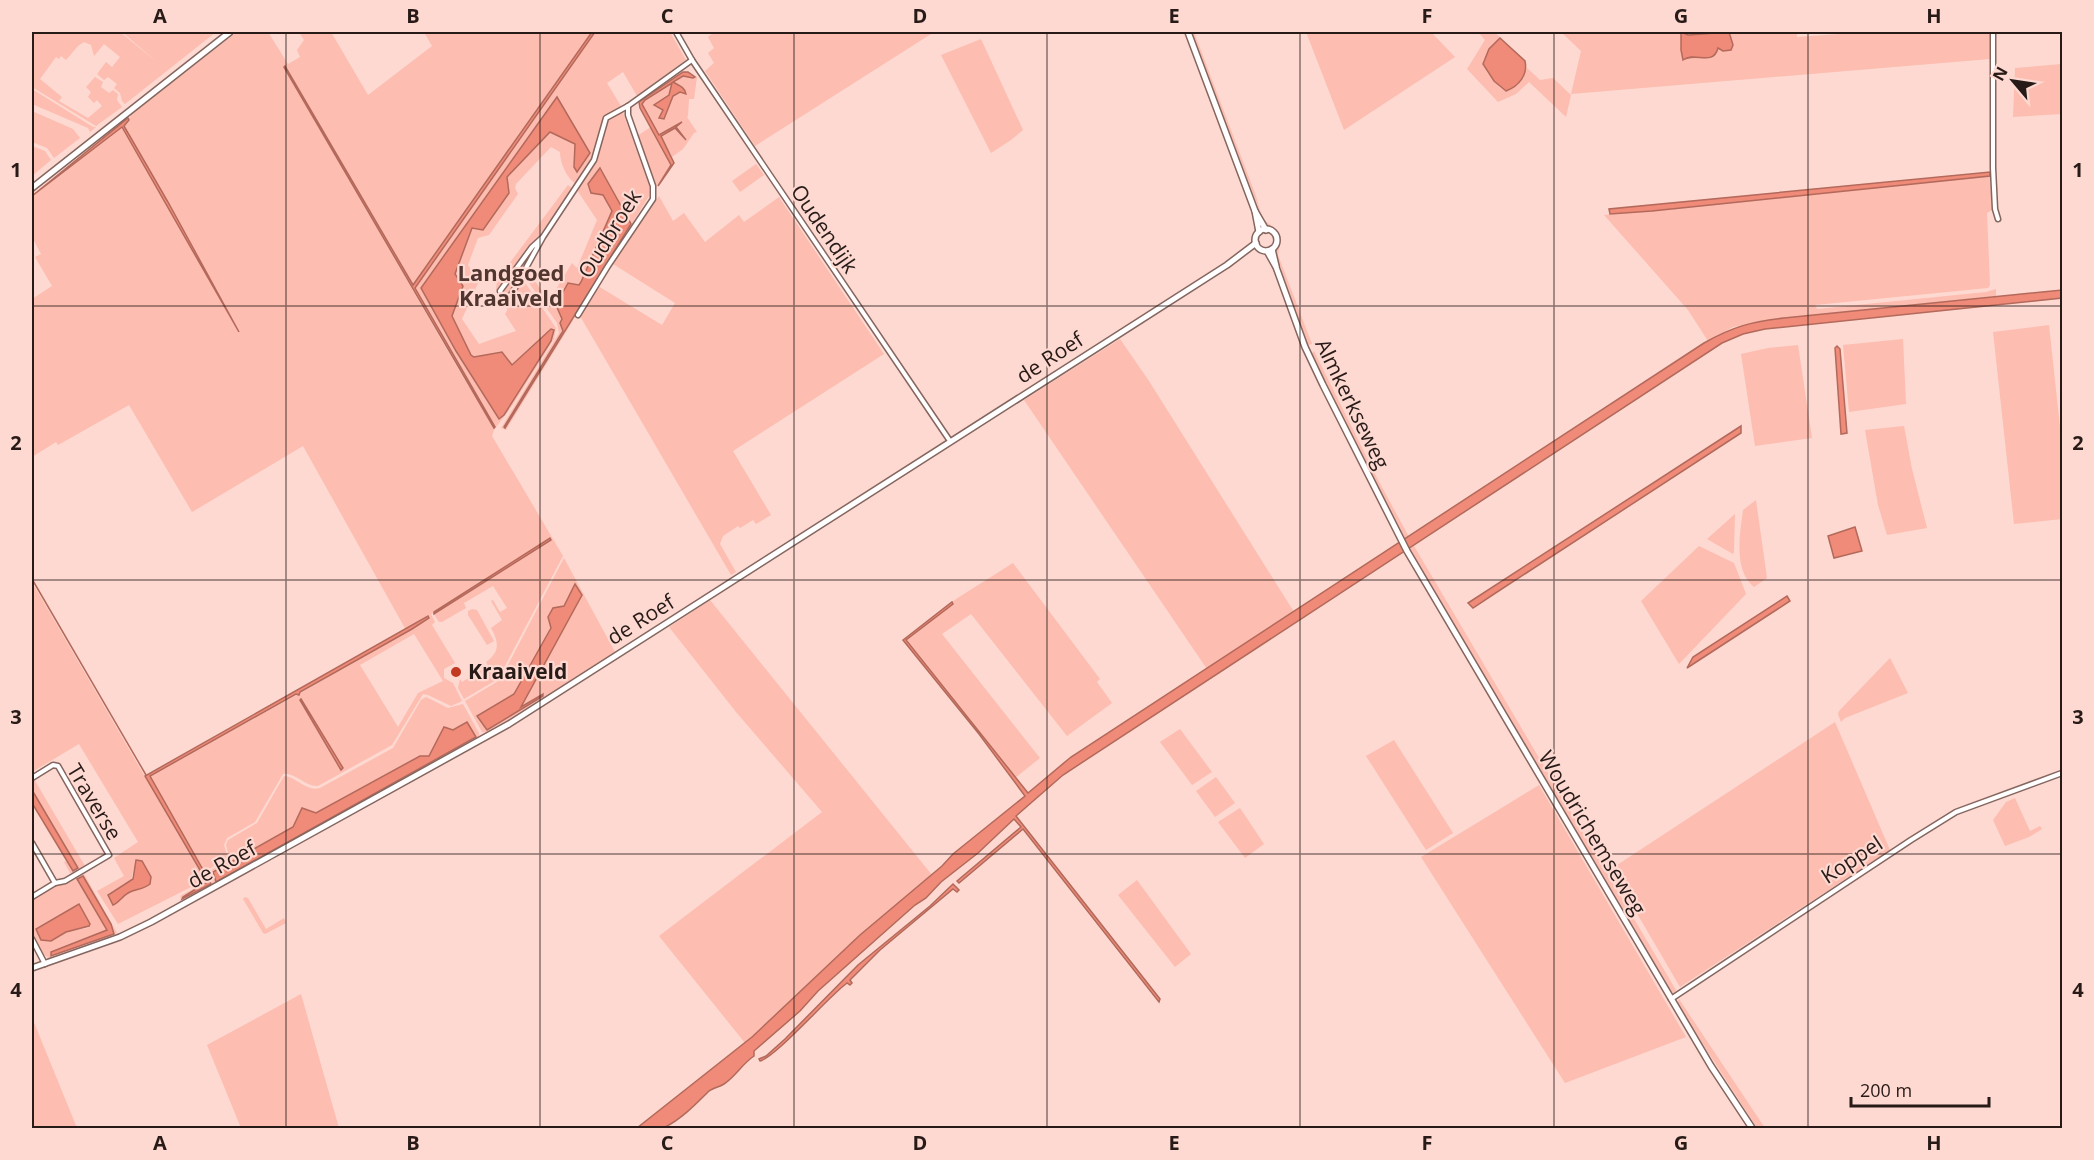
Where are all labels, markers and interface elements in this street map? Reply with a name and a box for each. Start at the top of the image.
text: A [153,2,167,29]
text: B [406,2,420,29]
text: C [661,2,674,29]
text: D [913,2,927,29]
text: E [1168,2,1180,29]
text: F [1422,2,1432,29]
text: G [1674,2,1688,29]
text: H [1926,2,1942,29]
north arrow [1983,51,2043,111]
text: N [1987,63,2013,85]
text: 1 [10,156,22,183]
text: 1 [2072,156,2084,183]
street label: Oudendijk [785,179,865,278]
street label: Oudbroek [571,184,647,283]
district label: Landgoed Kraaiveld [457,257,565,312]
street label: de Roef [1011,324,1090,389]
street label: Almkerkseweg [1309,334,1397,473]
text: 2 [10,429,22,456]
text: 2 [2072,429,2084,456]
street label: de Roef [601,587,681,651]
place label: Kraaiveld [468,657,567,685]
marker: Kraaiveld [449,665,463,679]
text: 3 [10,703,22,730]
text: 3 [2072,703,2084,730]
street label: Woudrichemseweg [1533,745,1653,920]
street label: Traverse [61,758,129,845]
street label: Koppel [1815,829,1888,889]
street label: de Roef [182,833,263,894]
text: 4 [10,976,22,1003]
text: 4 [2072,976,2084,1003]
scale bar [1851,1070,1989,1108]
text: 200 m [1860,1078,1912,1102]
text: A [153,1129,167,1156]
text: B [406,1129,420,1156]
text: C [661,1129,674,1156]
text: D [913,1129,927,1156]
text: E [1168,1129,1180,1156]
text: F [1422,1129,1432,1156]
text: G [1674,1129,1688,1156]
text: H [1926,1129,1942,1156]

